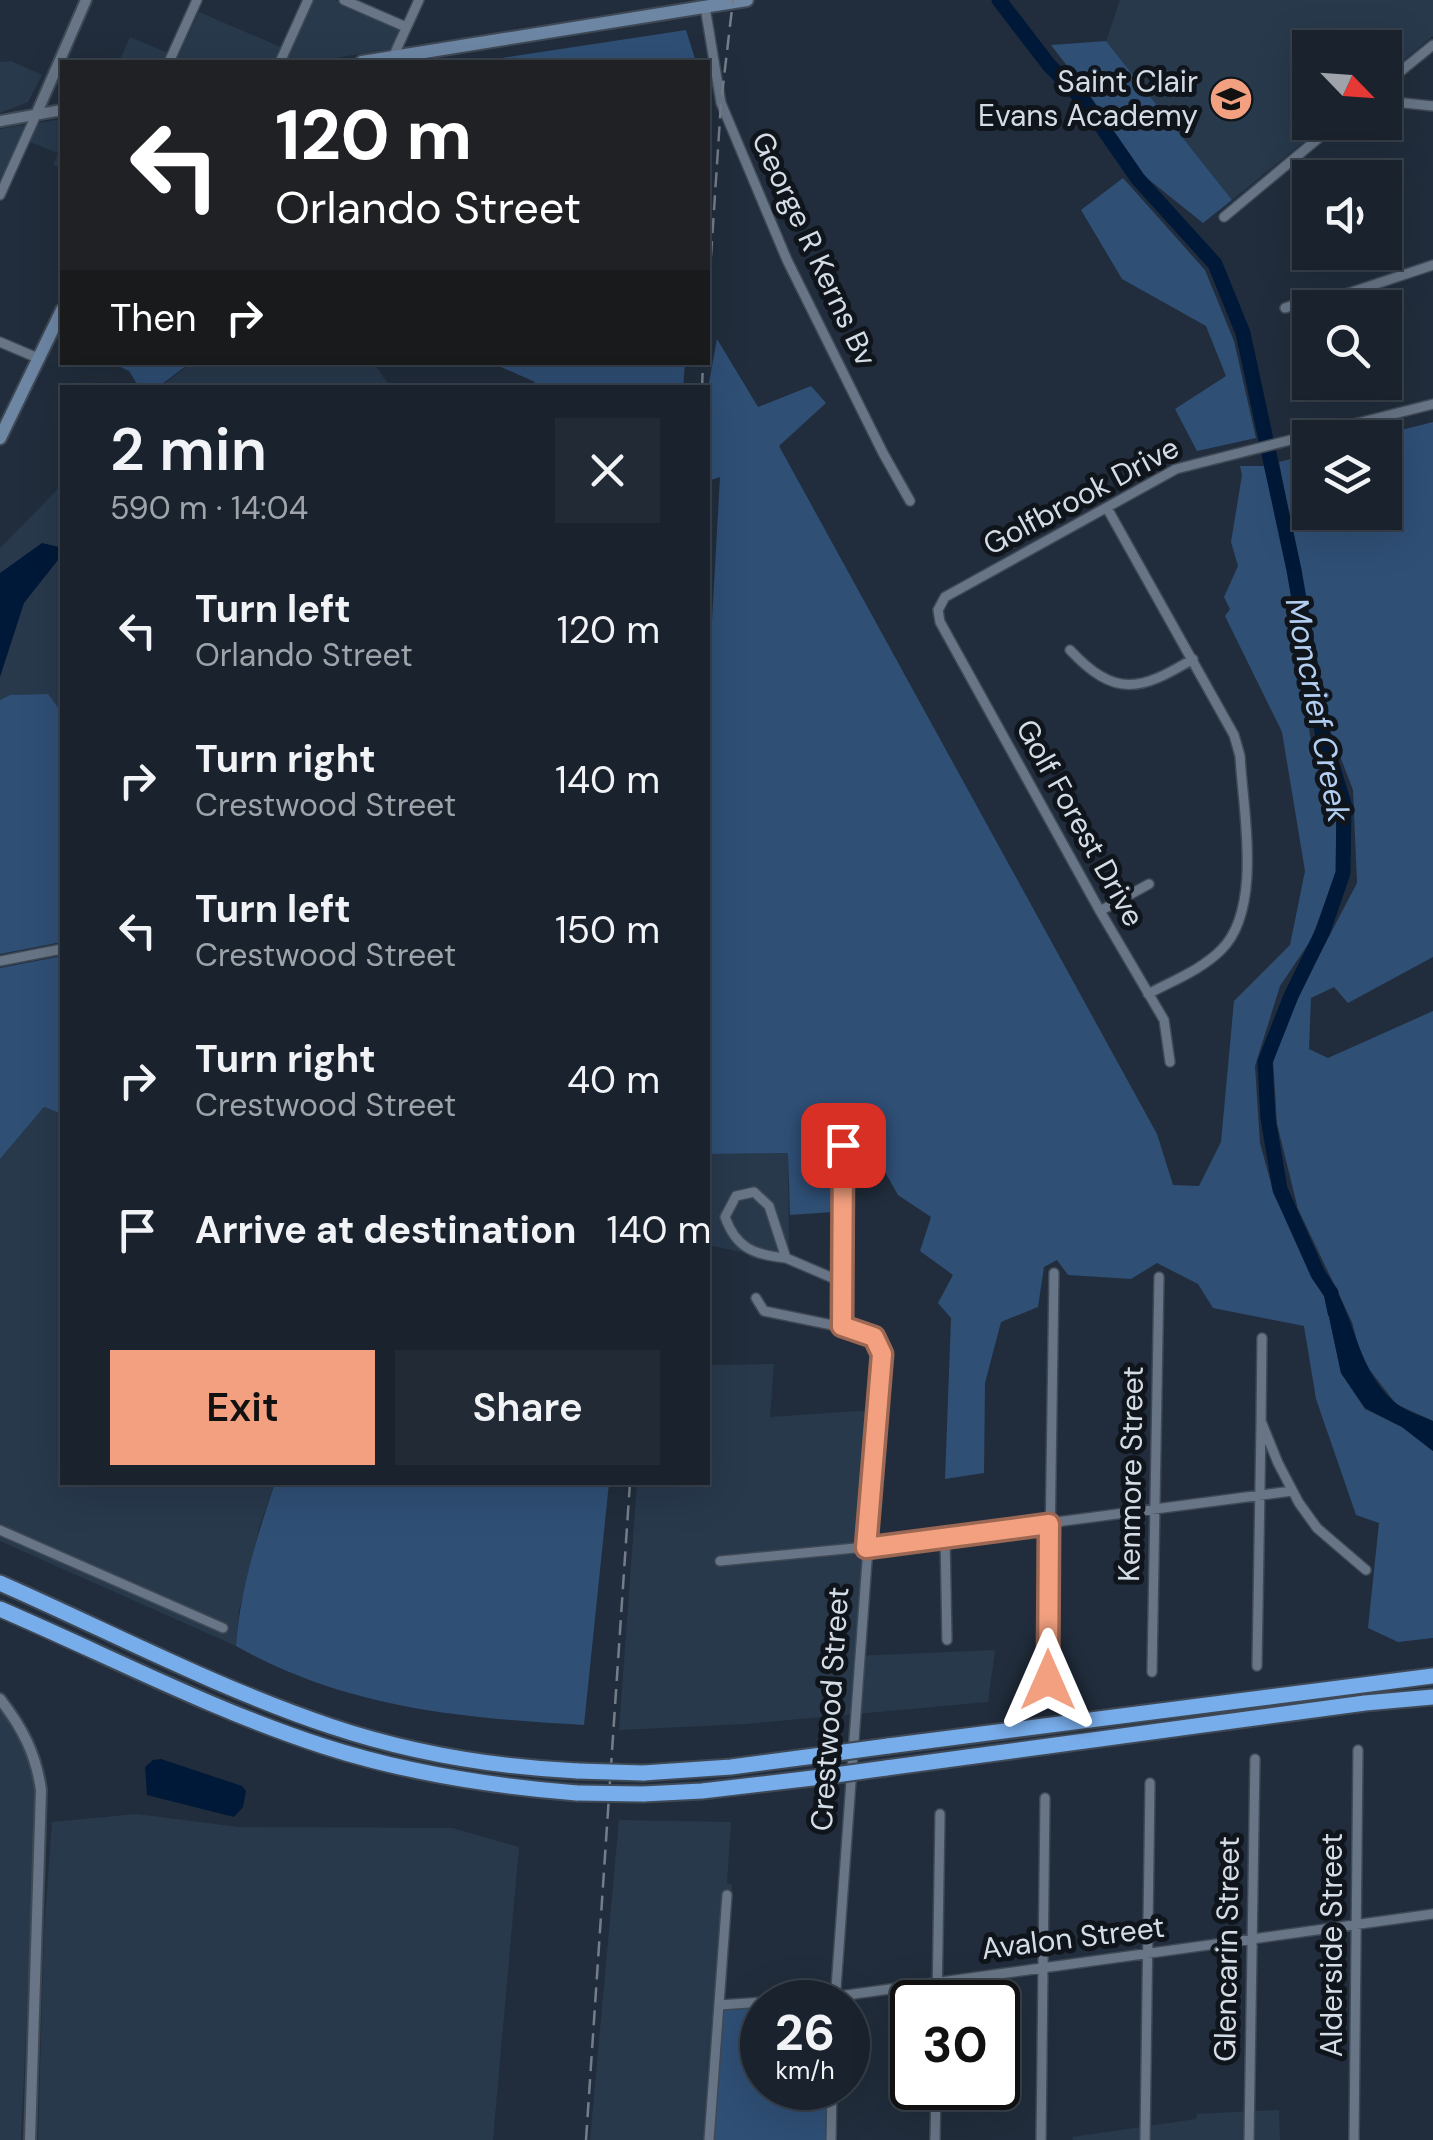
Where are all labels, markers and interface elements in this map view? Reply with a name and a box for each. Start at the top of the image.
north arrow [1292,30,1402,140]
map controls [1292,30,1402,530]
place label: Saint Clair Evans Academy [978,62,1198,135]
school or university icon: Saint Clair Evans Academy [1208,76,1254,122]
text: 120 m [275,90,472,181]
icon: left [110,100,240,230]
street label: George R Kerns Bv [743,125,886,372]
button: sound [1292,160,1402,270]
text: Orlando Street [275,178,581,237]
icon: right [217,290,272,345]
button: search [1292,290,1402,400]
text: Then [110,293,197,343]
text: 2 min [110,410,267,489]
button: close [555,418,660,523]
button: layers [1292,420,1402,530]
street label: Golfbrook Drive [976,428,1185,564]
text: 590 m · 14:04 [110,487,308,529]
text: Turn left [195,584,351,634]
water label: Moncrief Creek [1276,594,1360,826]
icon: left [110,603,165,658]
text: 120 m [557,605,660,655]
text: Orlando Street [195,634,413,676]
street label: Golf Forest Drive [1007,712,1154,933]
text: Turn right [195,734,376,784]
icon: right [110,753,165,808]
text: 140 m [555,755,660,805]
text: Crestwood Street [195,784,456,826]
text: Turn left [195,884,351,934]
icon: left [110,903,165,958]
text: 150 m [555,905,660,955]
text: Crestwood Street [195,934,456,976]
text: Turn right [195,1034,376,1084]
icon: right [110,1053,165,1108]
text: 40 m [567,1055,660,1105]
text: Crestwood Street [195,1084,456,1126]
pin [801,1103,886,1188]
icon: arrive [816,1118,871,1173]
icon: arrive [110,1203,165,1258]
text: Arrive at destination [195,1205,577,1255]
text: 140 m [607,1205,711,1255]
button: Exit [110,1350,375,1465]
button: Share [395,1350,660,1465]
street label: Kenmore Street [1109,1366,1152,1582]
street label: Crestwood Street [802,1585,857,1833]
position arrow [996,1628,1100,1732]
street label: Alderside Street [1312,1833,1351,2057]
street label: Glencarin Street [1205,1836,1248,2062]
street label: Avalon Street [979,1907,1167,1968]
speed limit sign: 30 [890,1980,1020,2110]
text: 26 [775,2000,835,2066]
text: km/h [775,2054,835,2087]

